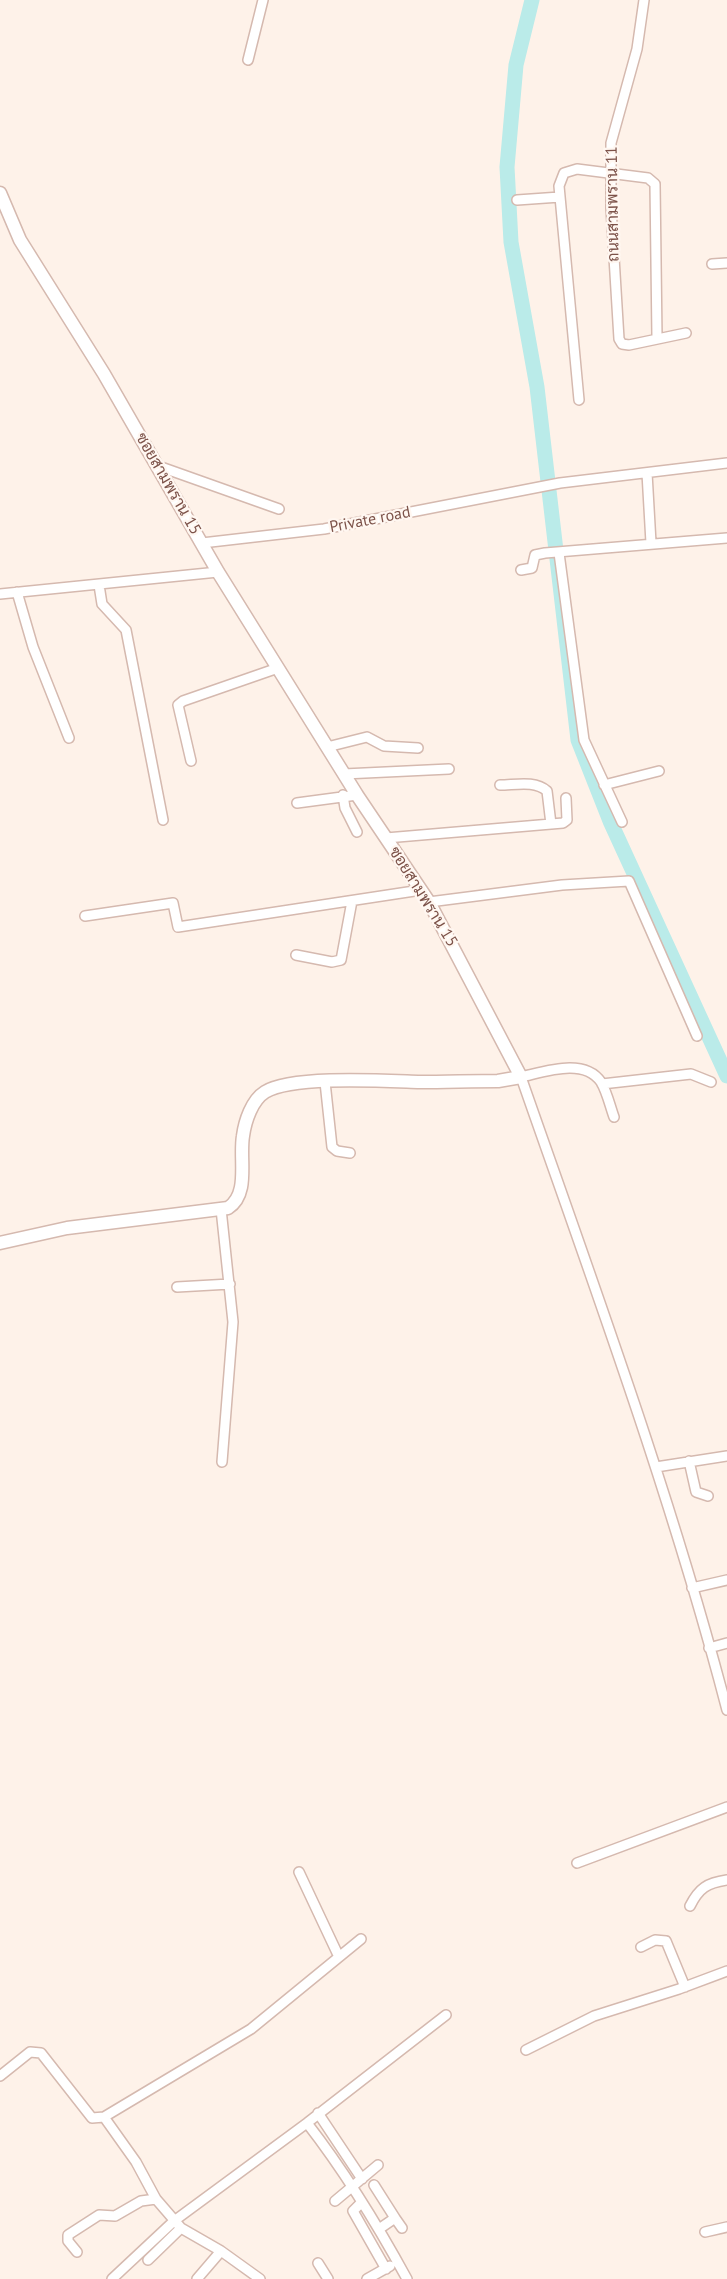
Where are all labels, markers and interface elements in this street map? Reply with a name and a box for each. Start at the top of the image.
street label: ถนนสามพราน 11 [602,146,624,262]
street label: ซอยสามพราน 15 [131,430,205,538]
street label: Private road [328,503,412,537]
street label: ซอยสามพราน 15 [385,843,461,951]

